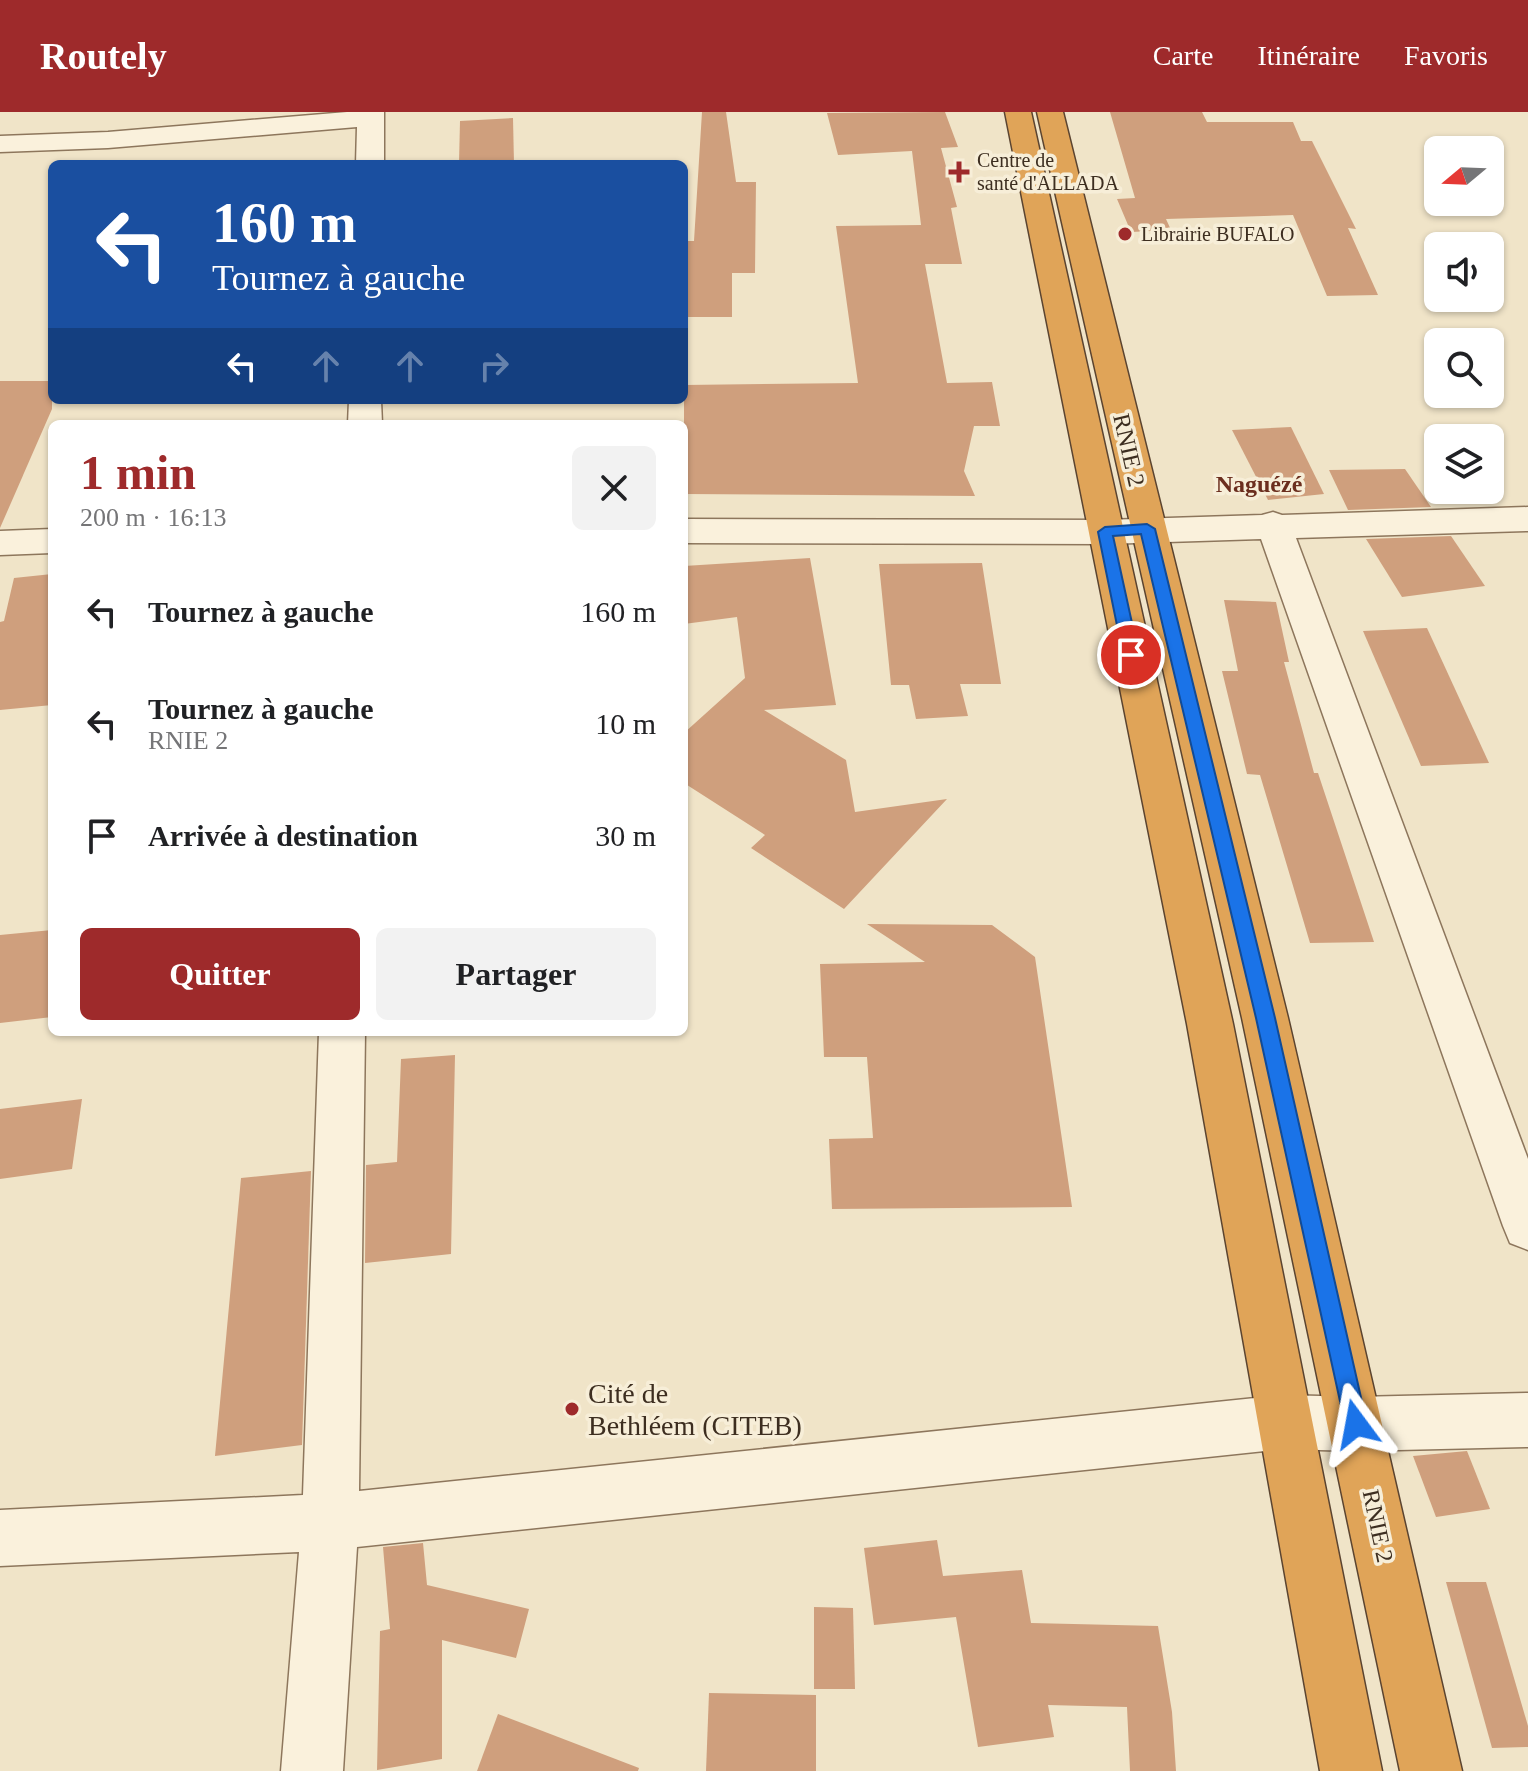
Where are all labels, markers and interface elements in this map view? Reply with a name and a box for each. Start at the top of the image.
text: Routely [40,35,167,77]
text: Carte [1153,40,1213,71]
text: Itinéraire [1257,40,1360,71]
text: Favoris [1404,40,1488,71]
north arrow [1424,136,1504,216]
map controls [1424,136,1504,504]
place label: Centre de santé d'ALLADA [977,149,1119,194]
marker: Centre de santé d'ALLADA [948,161,970,183]
icon: left [80,192,184,296]
text: 160 m [212,192,357,254]
place label: Librairie BUFALO [1141,223,1295,245]
marker: Librairie BUFALO [1116,225,1134,243]
button: sound [1424,232,1504,312]
text: Tournez à gauche [212,258,465,298]
button: search [1424,328,1504,408]
icon: left [220,344,264,388]
icon: ahead [304,344,348,388]
icon: ahead [388,344,432,388]
icon: right [472,344,516,388]
street label: RNIE 2 [1108,411,1150,489]
button: layers [1424,424,1504,504]
text: 1 min [80,446,196,499]
button: close [572,446,656,530]
district label: Naguézé [1216,471,1303,497]
text: 200 m · 16:13 [80,503,227,532]
icon: left [80,590,124,634]
text: Tournez à gauche [148,595,374,628]
text: 160 m [580,595,656,628]
pin [1097,621,1165,689]
icon: arrive [1109,633,1153,677]
text: Tournez à gauche [148,692,374,725]
icon: left [80,702,124,746]
text: 10 m [595,707,656,740]
text: RNIE 2 [148,726,228,755]
icon: arrive [80,814,124,858]
text: Arrivée à destination [148,819,418,852]
text: 30 m [595,819,656,852]
button: Quitter [80,928,360,1020]
button: Partager [376,928,656,1020]
place label: Cité de Bethléem (CITEB) [588,1378,802,1441]
position arrow [1314,1382,1398,1466]
marker: Cité de Bethléem (CITEB) [563,1400,581,1418]
street label: RNIE 2 [1358,1487,1398,1565]

